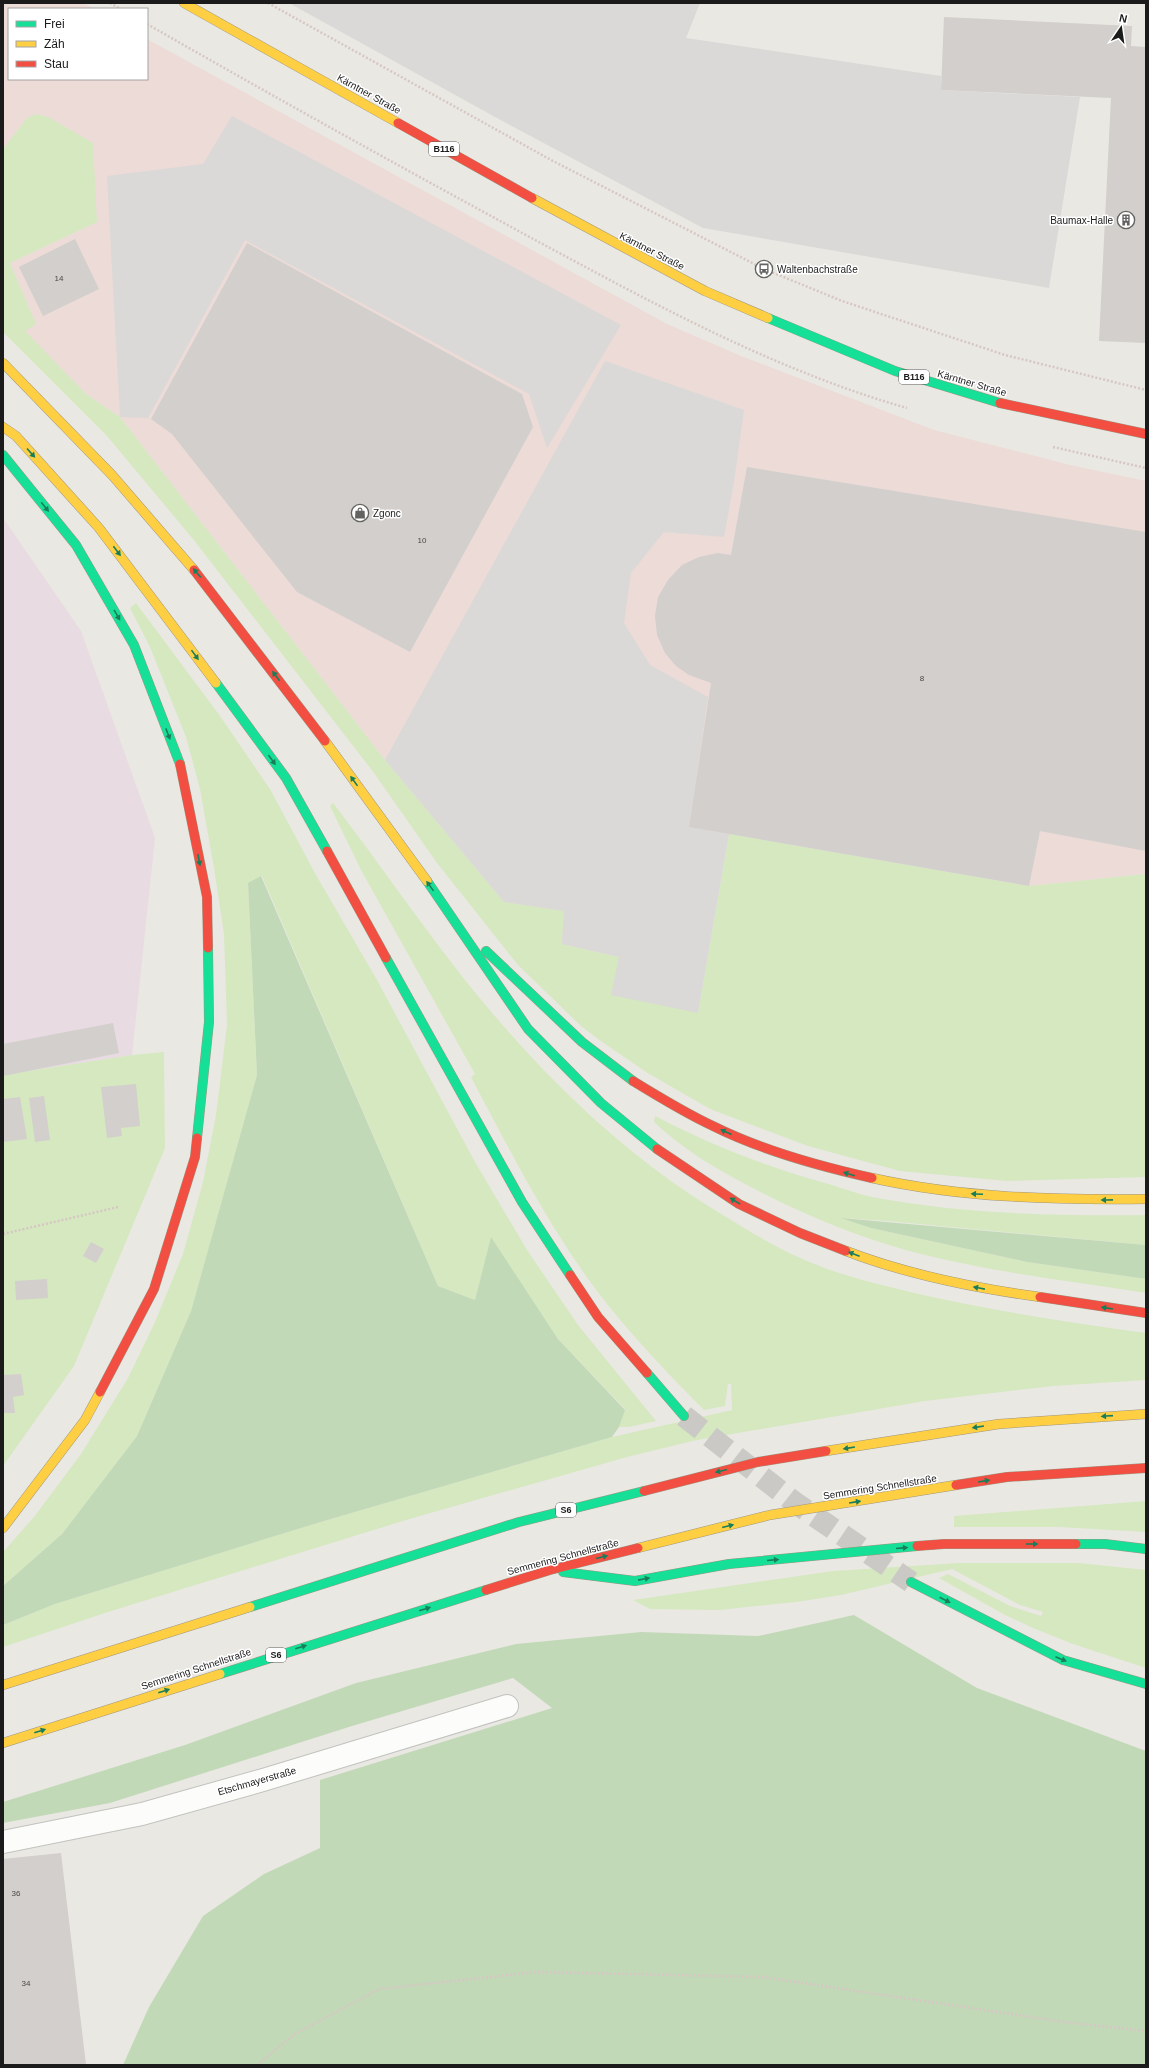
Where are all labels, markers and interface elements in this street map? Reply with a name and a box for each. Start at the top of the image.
legend [8,8,148,80]
north arrow [1101,8,1141,48]
text: N [1118,12,1129,25]
text: Frei [44,17,65,31]
text: Zäh [44,37,65,51]
text: Stau [44,57,69,71]
street label: Kärntner Straße [335,72,403,116]
road number: B116 [429,142,459,156]
building icon: Baumax-Halle [1116,210,1136,230]
place label: Baumax-Halle [1050,215,1113,226]
street label: Kärntner Straße [618,230,687,272]
bus stop icon: Waltenbachstraße [754,259,774,279]
place label: Waltenbachstraße [777,264,858,275]
house number: 14 [55,274,64,283]
street label: Kärntner Straße [936,368,1008,398]
road number: B116 [899,370,929,384]
one-way arrow [26,448,36,458]
one-way arrow [41,502,50,513]
shop icon: Zgonc [350,503,370,523]
place label: Zgonc [373,508,401,519]
house number: 10 [418,536,427,545]
one-way arrow [113,545,121,556]
one-way arrow [192,568,201,579]
one-way arrow [113,609,120,621]
one-way arrow [191,649,199,660]
one-way arrow [272,671,280,682]
house number: 8 [920,674,925,683]
one-way arrow [166,729,172,741]
one-way arrow [268,754,276,765]
one-way arrow [350,775,358,786]
one-way arrow [197,854,203,866]
one-way arrow [426,881,434,891]
one-way arrow [720,1128,732,1134]
one-way arrow [843,1171,855,1177]
one-way arrow [971,1190,983,1197]
one-way arrow [730,1197,740,1205]
one-way arrow [1100,1197,1113,1203]
one-way arrow [847,1250,859,1256]
one-way arrow [973,1285,985,1291]
one-way arrow [1101,1305,1114,1311]
one-way arrow [1101,1413,1113,1420]
one-way arrow [972,1424,984,1430]
one-way arrow [843,1445,855,1451]
one-way arrow [715,1468,727,1474]
street label: Semmering Schnellstraße [822,1473,938,1501]
one-way arrow [978,1478,990,1484]
one-way arrow [849,1499,862,1505]
road number: S6 [556,1503,576,1517]
one-way arrow [722,1522,734,1528]
street label: Semmering Schnellstraße [506,1537,620,1577]
one-way arrow [1026,1541,1039,1547]
one-way arrow [896,1544,908,1551]
one-way arrow [596,1554,608,1560]
one-way arrow [767,1556,779,1563]
one-way arrow [638,1576,650,1582]
one-way arrow [940,1597,951,1603]
one-way arrow [420,1606,432,1612]
one-way arrow [295,1644,307,1650]
street label: Semmering Schnellstraße [140,1646,253,1692]
road number: S6 [266,1648,286,1662]
one-way arrow [1055,1656,1067,1662]
one-way arrow [158,1688,170,1694]
one-way arrow [34,1728,46,1734]
street label: Etschmayerstraße [216,1764,298,1797]
house number: 36 [12,1889,21,1898]
house number: 34 [22,1979,31,1988]

